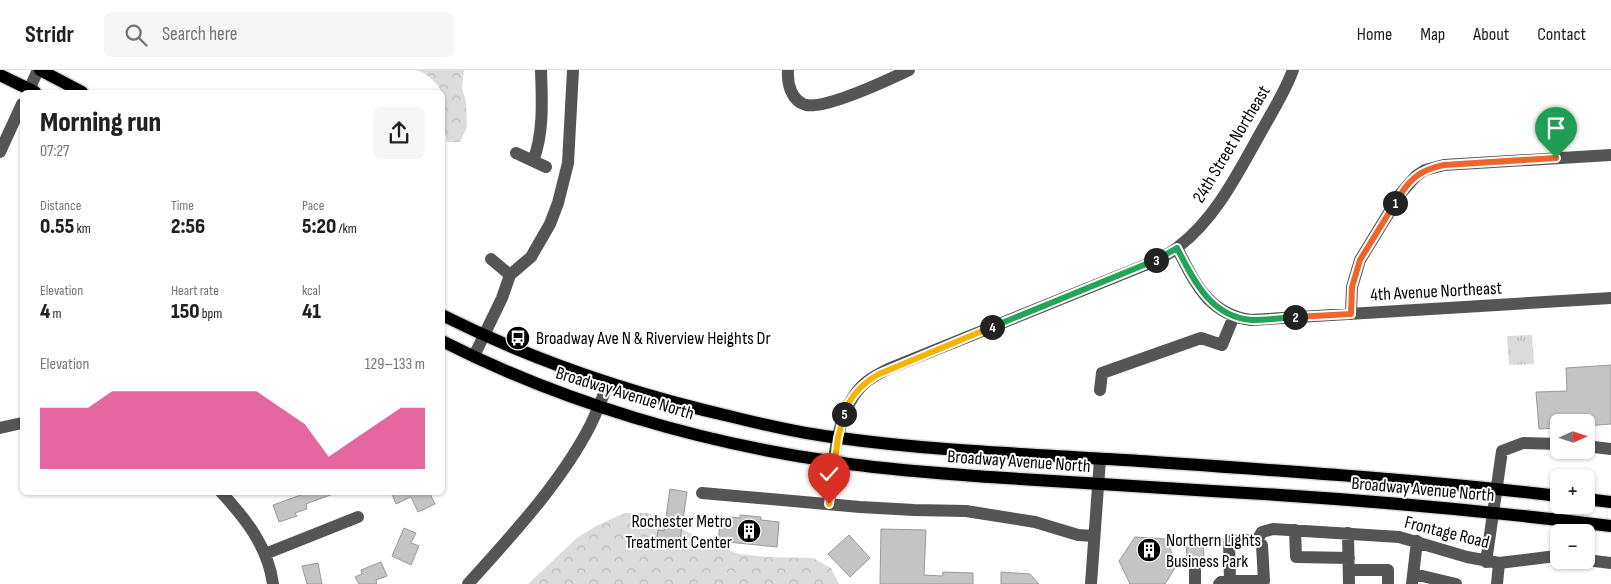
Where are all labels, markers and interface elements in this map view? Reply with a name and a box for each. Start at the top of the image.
search box [104,12,454,57]
text: Stridr [25,20,74,49]
icon: search [122,21,150,49]
text: Search here [162,23,237,46]
text: Home [1357,24,1392,45]
text: Map [1420,24,1445,45]
text: About [1473,24,1509,45]
text: Contact [1537,24,1586,45]
street label: 24th Street Northeast [1188,81,1275,207]
text: Morning run [40,106,161,139]
button: share [373,107,425,159]
pin [1535,107,1577,158]
icon: arrive [1542,114,1570,142]
text: 07:27 [40,142,69,161]
pin: 1 [1382,190,1408,216]
text: 1 [1393,195,1398,212]
text: Distance [40,197,81,214]
text: Time [171,197,194,214]
text: Pace [302,197,324,214]
text: 0.55 [40,214,74,239]
text: 2:56 [171,214,205,239]
text: 5:20 [302,214,336,239]
text: km [74,220,91,237]
text: /km [336,220,357,237]
pin: 3 [1144,248,1168,272]
text: 3 [1153,252,1160,269]
street label: 4th Avenue Northeast [1370,278,1503,305]
text: Elevation [40,282,83,299]
text: Heart rate [171,282,219,299]
text: kcal [302,282,321,299]
text: 4 [40,299,50,324]
text: 150 [171,299,200,324]
text: 41 [302,299,321,324]
pin: 2 [1282,304,1308,330]
text: m [50,305,61,322]
text: bpm [200,305,222,322]
text: 2 [1292,309,1299,326]
pin: 4 [980,314,1004,340]
text: 4 [989,319,996,336]
bus stop icon: Broadway Ave N & Riverview Heights Dr [505,325,531,351]
place label: Broadway Ave N & Riverview Heights Dr [536,328,771,349]
text: Elevation [40,355,89,374]
text: 129–133 m [365,355,425,374]
street label: Broadway Avenue North [553,362,696,424]
pin: 5 [832,402,856,426]
text: 5 [841,406,848,423]
north arrow [1550,414,1595,459]
map controls [1550,414,1595,569]
street label: Broadway Avenue North [947,446,1091,477]
pin [808,453,850,504]
icon: check [815,460,843,488]
button: + [1550,469,1595,514]
street label: Broadway Avenue North [1351,473,1495,506]
place label: Rochester Metro Treatment Center [625,511,732,553]
street label: Frontage Road [1402,512,1491,553]
building icon: Rochester Metro Treatment Center [736,518,762,544]
button: − [1550,524,1595,569]
place label: Northern Lights Business Park [1166,530,1261,572]
building icon: Northern Lights Business Park [1136,537,1162,563]

